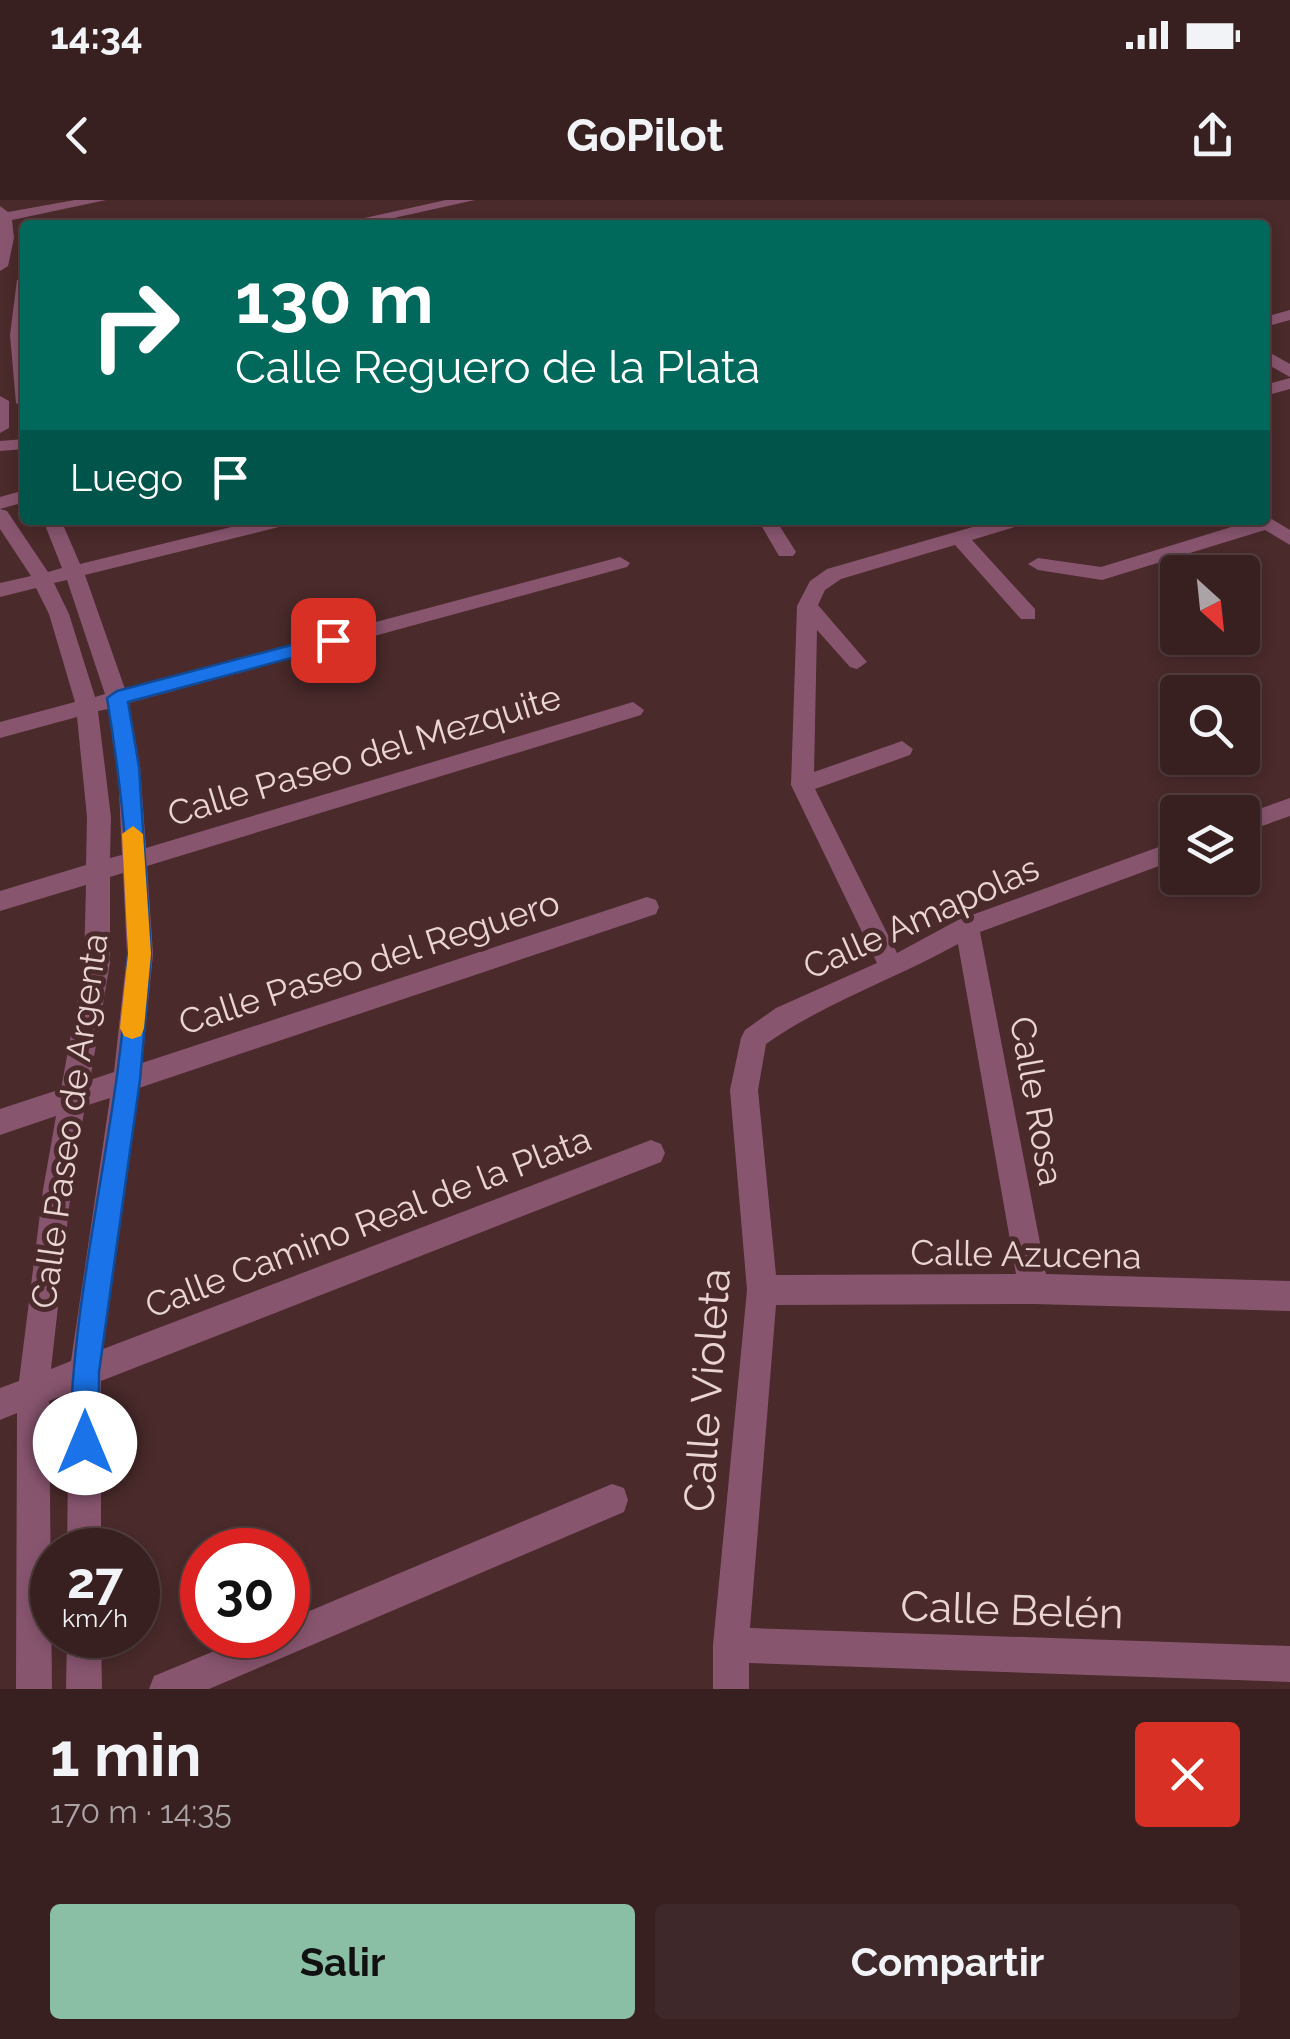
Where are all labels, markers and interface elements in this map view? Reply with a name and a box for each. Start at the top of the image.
text: 14:34 [50,13,143,58]
icon: back [50,108,105,163]
icon: share [1185,108,1240,163]
text: GoPilot [566,109,724,162]
text: 130 m [235,257,434,339]
icon: right [70,260,200,390]
text: Calle Reguero de la Plata [235,341,760,394]
icon: arrive [203,450,258,505]
text: Luego [70,455,183,500]
north arrow [1160,555,1260,655]
map controls [1160,555,1260,895]
pin [291,598,376,683]
icon: arrive [306,613,361,668]
button: search [1160,675,1260,775]
street label: Calle Paseo del Mezquite [163,676,565,834]
button: layers [1160,795,1260,895]
street label: Calle Amapolas [797,847,1045,987]
street label: Calle Paseo del Reguero [174,881,564,1043]
street label: Calle Paseo de Argenta [22,931,116,1311]
street label: Calle Rosa [1002,1013,1072,1189]
street label: Calle Camino Real de la Plata [140,1118,596,1326]
street label: Calle Azucena [910,1231,1142,1277]
street label: Calle Violeta [674,1267,740,1513]
position arrow [33,1391,137,1495]
speed limit sign: 30 [180,1528,310,1658]
text: 27 [67,1551,123,1610]
street label: Calle Belén [900,1582,1124,1638]
text: km/h [62,1603,128,1633]
text: 1 min [50,1720,201,1790]
button: close [1135,1722,1240,1827]
text: 170 m · 14:35 [50,1793,232,1830]
button: Salir [50,1904,635,2019]
button: Compartir [655,1904,1240,2019]

